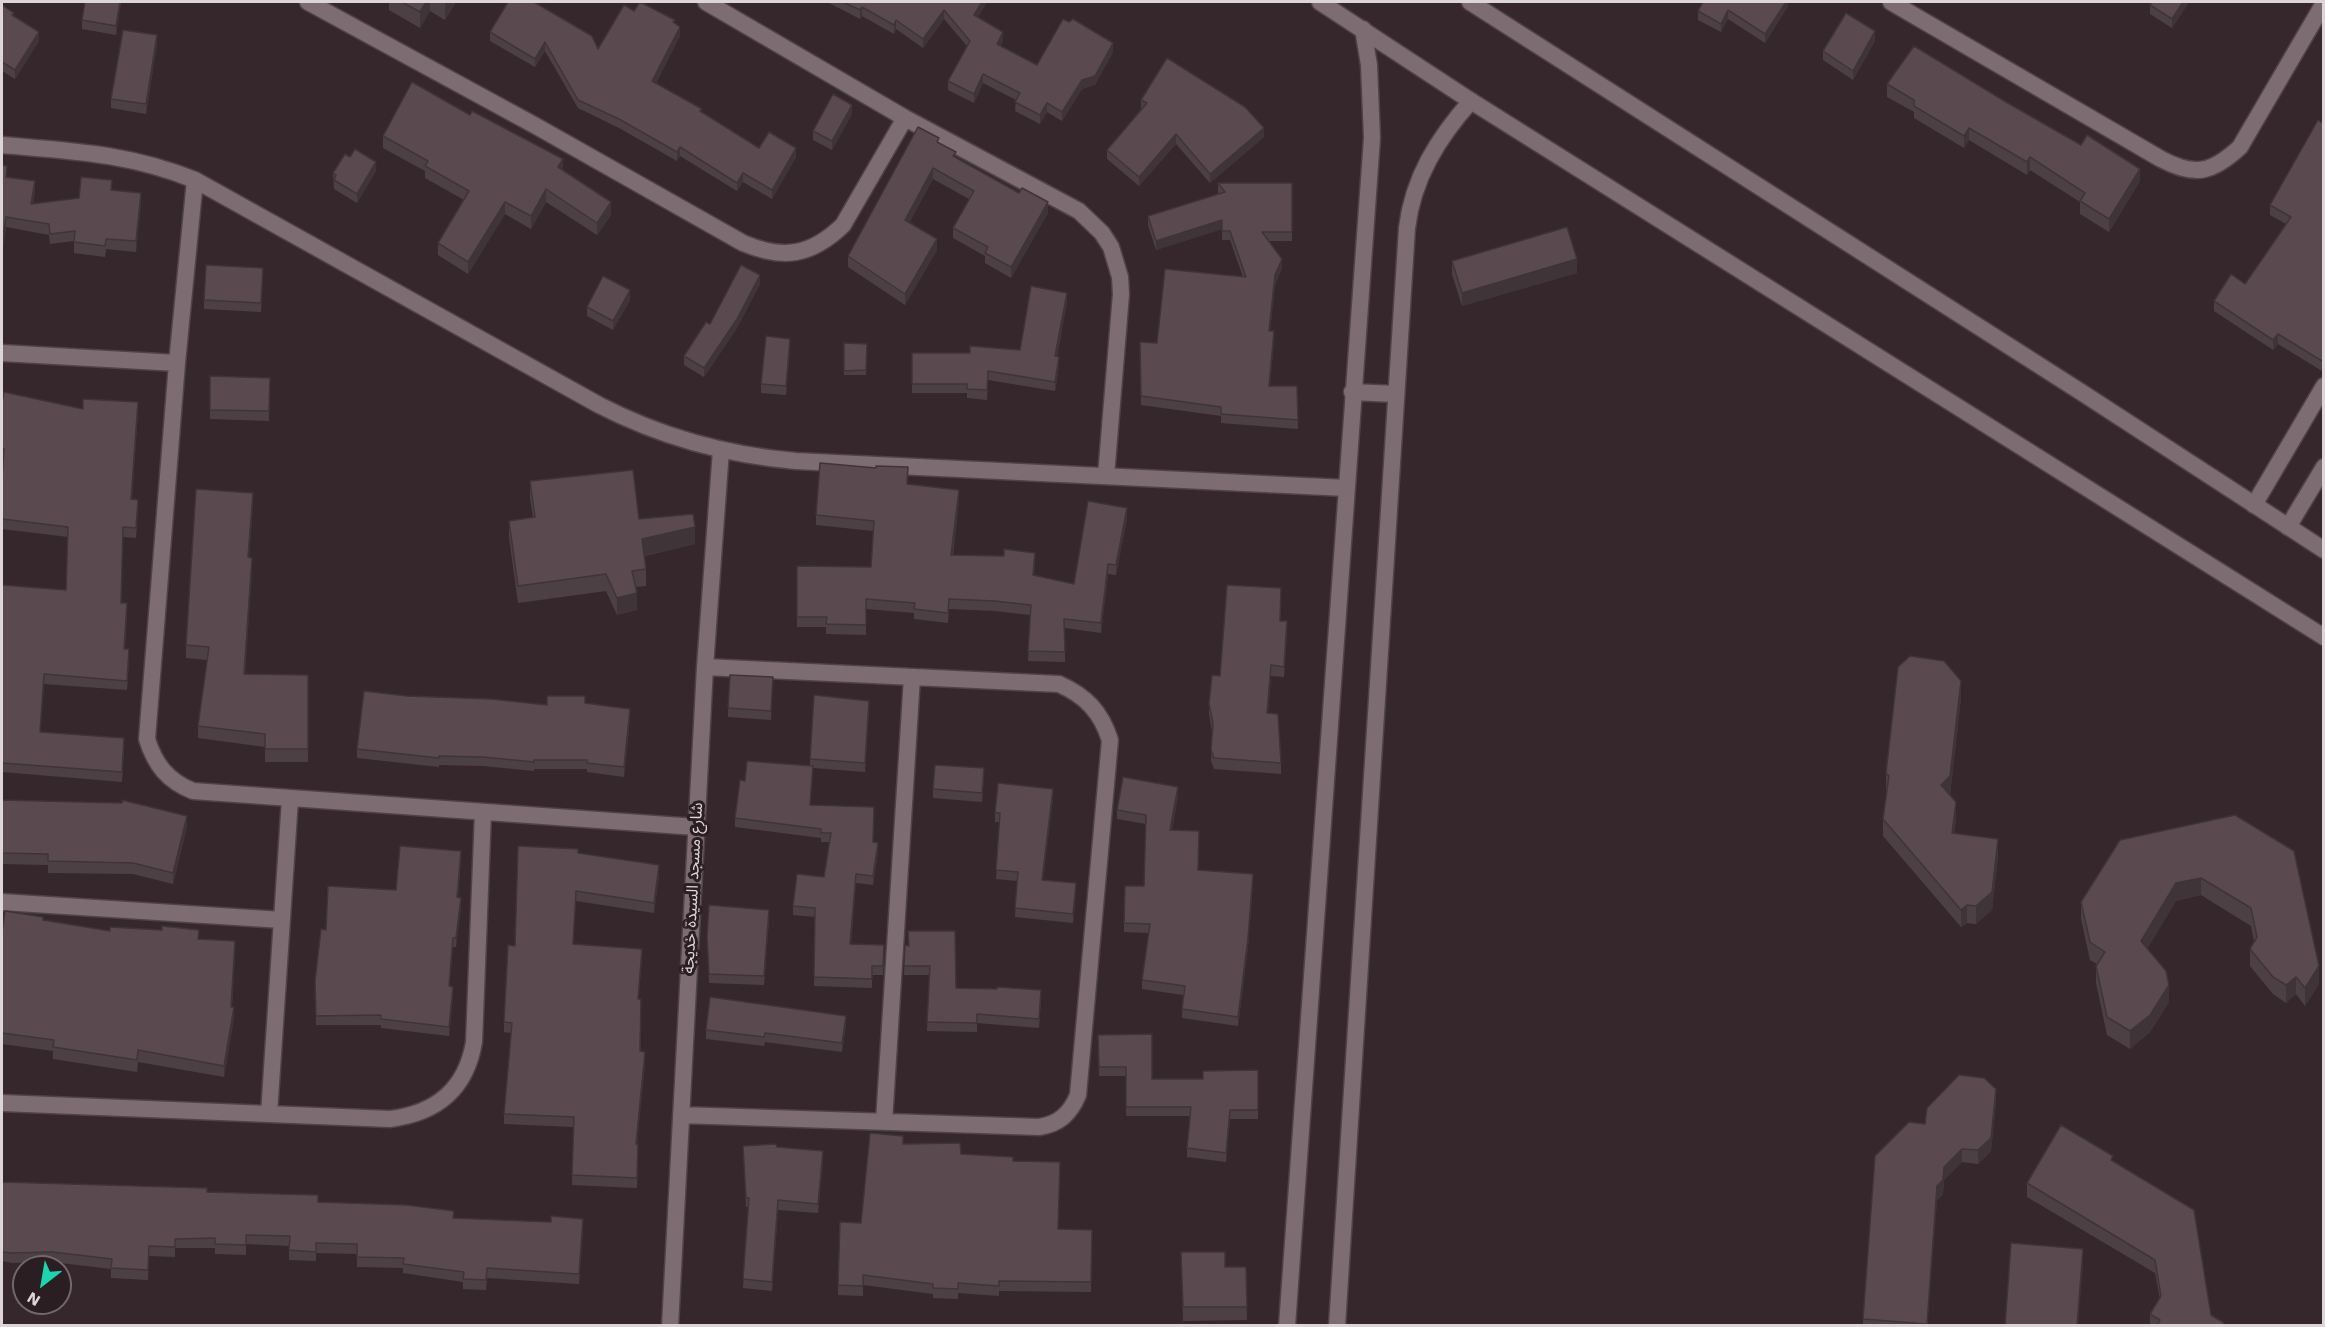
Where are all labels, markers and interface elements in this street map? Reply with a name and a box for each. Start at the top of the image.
street label: شارع مسجد السيدة خديجة [679,802,707,974]
north arrow [12,1255,72,1315]
text: N [24,1288,43,1310]

